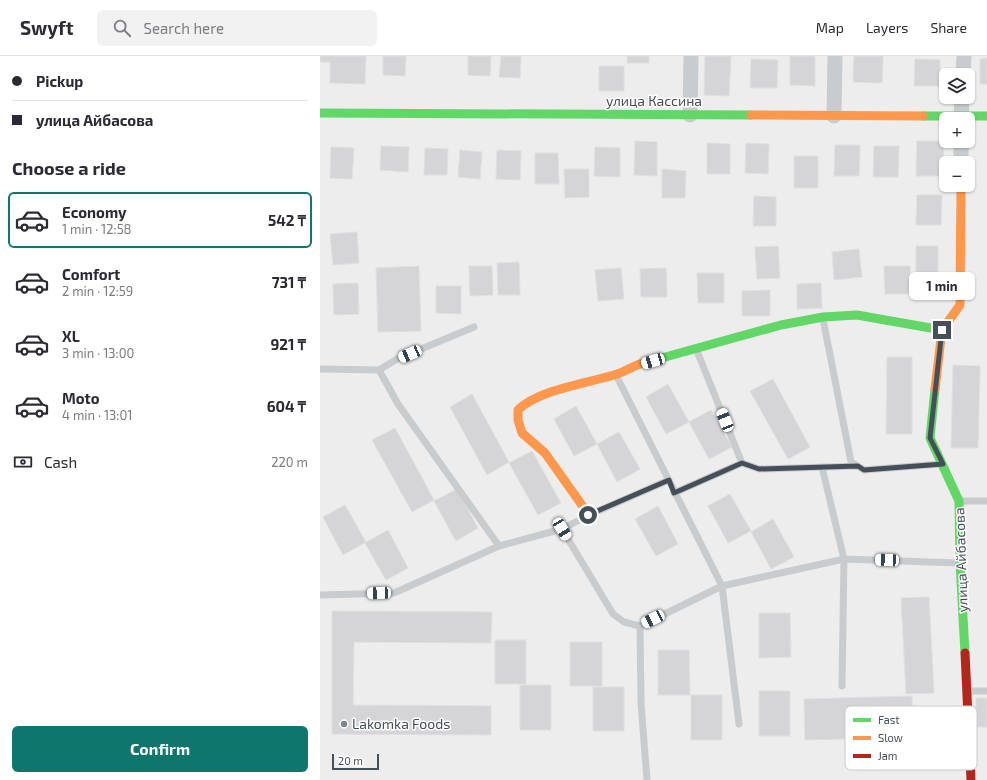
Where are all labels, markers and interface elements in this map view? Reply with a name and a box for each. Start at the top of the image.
search box [97,10,377,46]
text: Swyft [20,16,73,39]
icon: search [111,17,133,39]
text: Search here [143,19,224,37]
text: Map [816,19,844,36]
text: Layers [866,19,908,36]
text: Share [930,19,967,36]
map controls [939,68,975,192]
button: layers [939,68,975,104]
text: Pickup [36,72,83,90]
street label: улица Кассина [606,92,702,109]
text: улица Айбасова [36,111,153,129]
button: + [939,112,975,148]
button: − [939,156,975,192]
text: Choose a ride [12,157,126,179]
icon: car [14,202,50,238]
text: Economy [62,203,127,221]
text: 542 ₸ [268,211,306,229]
text: 1 min · 12:58 [62,221,132,237]
icon: car [14,264,50,300]
text: Comfort [62,265,120,283]
callout: 1 min [909,272,975,300]
text: 731 ₸ [272,273,306,291]
text: 1 min [926,278,958,294]
text: 2 min · 12:59 [62,283,133,299]
route end [933,321,951,339]
icon: car [14,326,50,362]
text: XL [62,327,80,345]
text: 921 ₸ [271,335,306,353]
car [397,344,423,364]
text: 3 min · 13:00 [62,345,134,361]
car [640,352,666,370]
icon: car [14,388,50,424]
text: Moto [62,389,100,407]
text: 604 ₸ [267,397,306,415]
text: 4 min · 13:01 [62,407,132,423]
car [715,407,735,433]
icon: cash [12,451,34,473]
text: Cash [44,453,77,471]
text: 220 m [271,454,308,470]
route start [579,506,597,524]
street label: улица Айбасова [950,507,971,613]
car [551,516,573,542]
car [875,554,899,566]
car [367,587,391,599]
car [640,608,666,630]
legend [845,706,977,770]
text: Fast [878,713,900,726]
place label: Lakomka Foods [352,715,450,732]
marker: Lakomka Foods [339,719,349,729]
button: Confirm [12,726,308,772]
text: Slow [878,731,903,744]
text: Jam [878,749,897,762]
scale bar [332,752,379,771]
text: 20 m [338,754,363,767]

